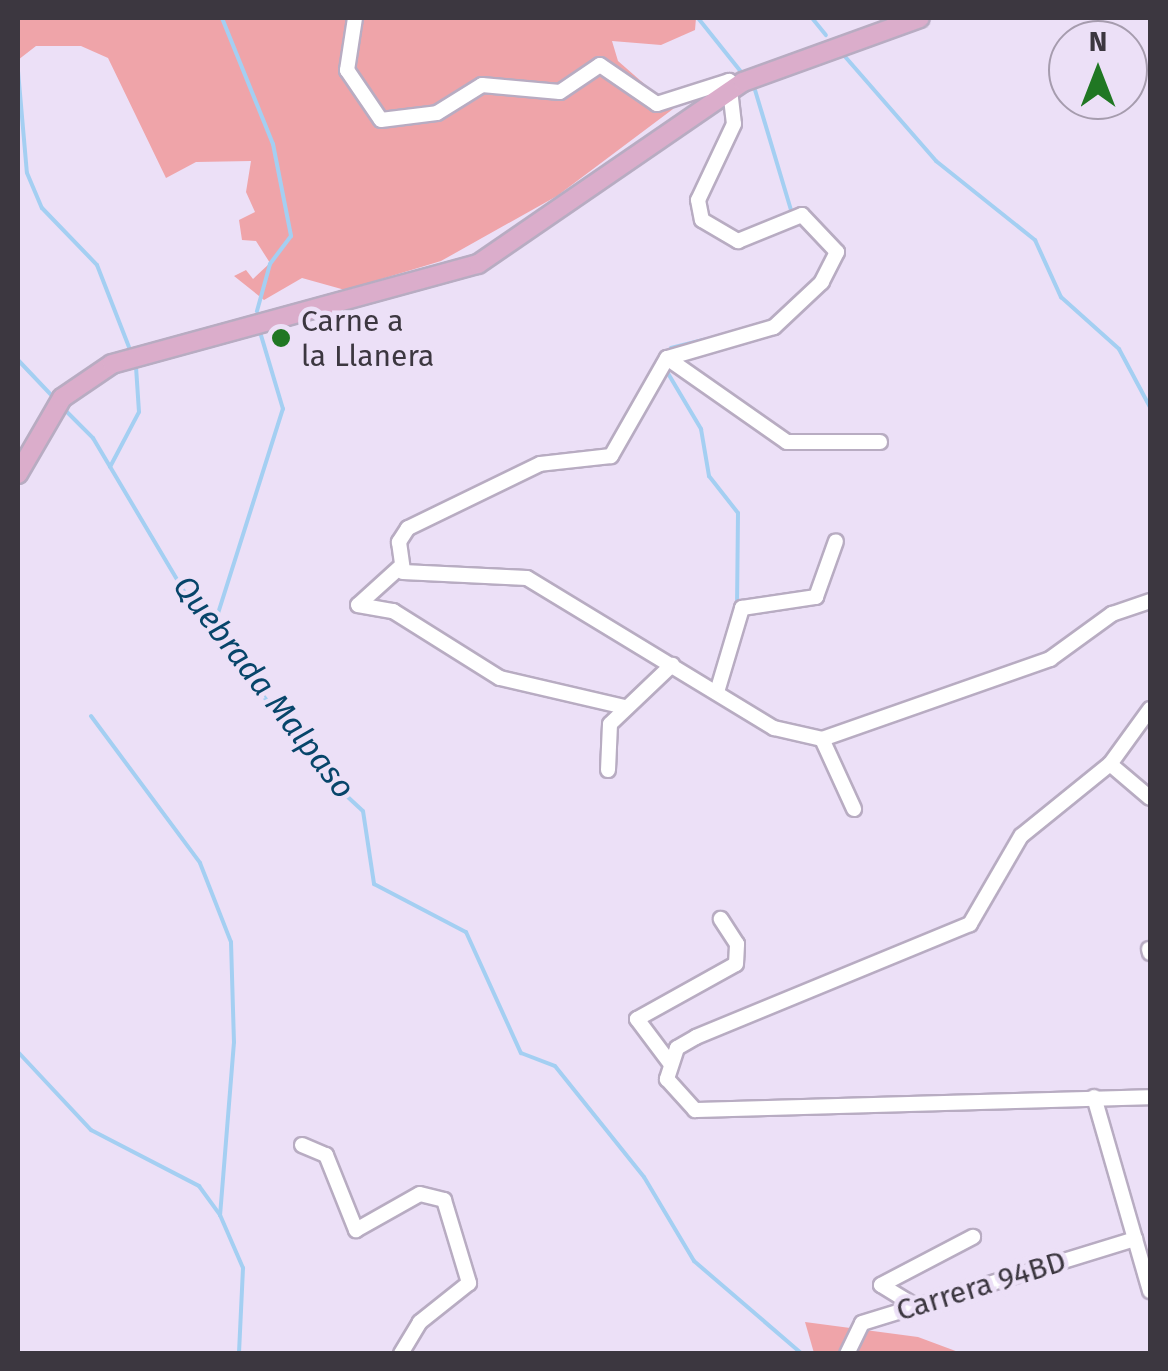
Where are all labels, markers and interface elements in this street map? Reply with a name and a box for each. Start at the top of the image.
north arrow [1048,20,1148,120]
text: N [1089,25,1107,58]
place label: Carne a la Llanera [301,303,434,374]
marker: Carne a la Llanera [270,327,292,349]
water label: Quebrada Malpaso [165,568,363,806]
street label: Carrera 94BD [892,1243,1070,1329]

